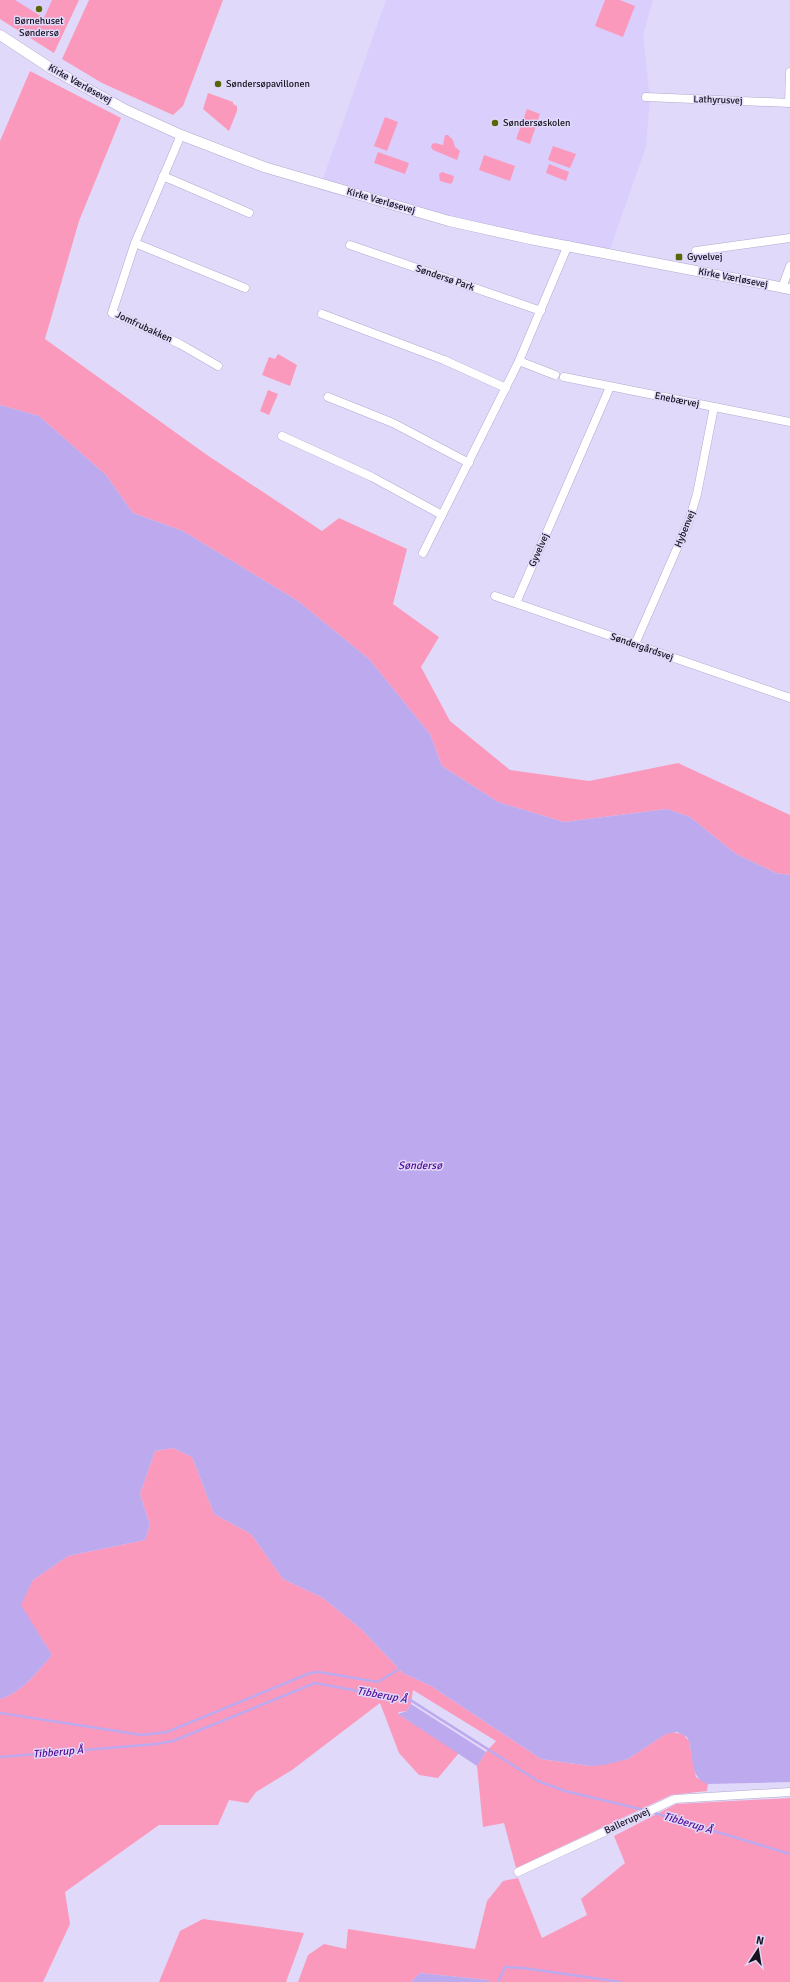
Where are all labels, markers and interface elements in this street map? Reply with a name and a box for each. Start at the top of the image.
marker: Børnehuset Søndersø [34,4,44,14]
place label: Børnehuset Søndersø [14,15,64,39]
street label: Kirke Værløsevej [46,62,114,107]
place label: Søndersøpavillonen [226,78,310,90]
marker: Søndersøpavillonen [213,79,223,89]
street label: Lathyrusvej [693,93,743,107]
place label: Søndersøskolen [503,117,571,129]
marker: Søndersøskolen [490,118,500,128]
street label: Kirke Værløsevej [345,185,417,217]
place label: Gyvelvej [687,251,723,263]
marker: Gyvelvej [674,252,684,262]
street label: Søndersø Park [414,262,476,294]
street label: Kirke Værløsevej [697,265,769,291]
street label: Jomfrubakken [114,309,174,345]
street label: Enebærvej [654,390,701,410]
street label: Hybenvej [672,508,698,549]
street label: Gyvelvej [526,531,552,569]
street label: Søndergårdsvej [609,631,675,663]
water label: Søndersø [398,1159,443,1172]
water label: Tibberup Å [356,1684,408,1706]
water label: Tibberup Å [32,1743,84,1761]
street label: Ballerupvej [603,1805,652,1837]
water label: Tibberup Å [662,1809,714,1837]
north arrow [738,1930,778,1970]
text: N [755,1934,765,1948]

